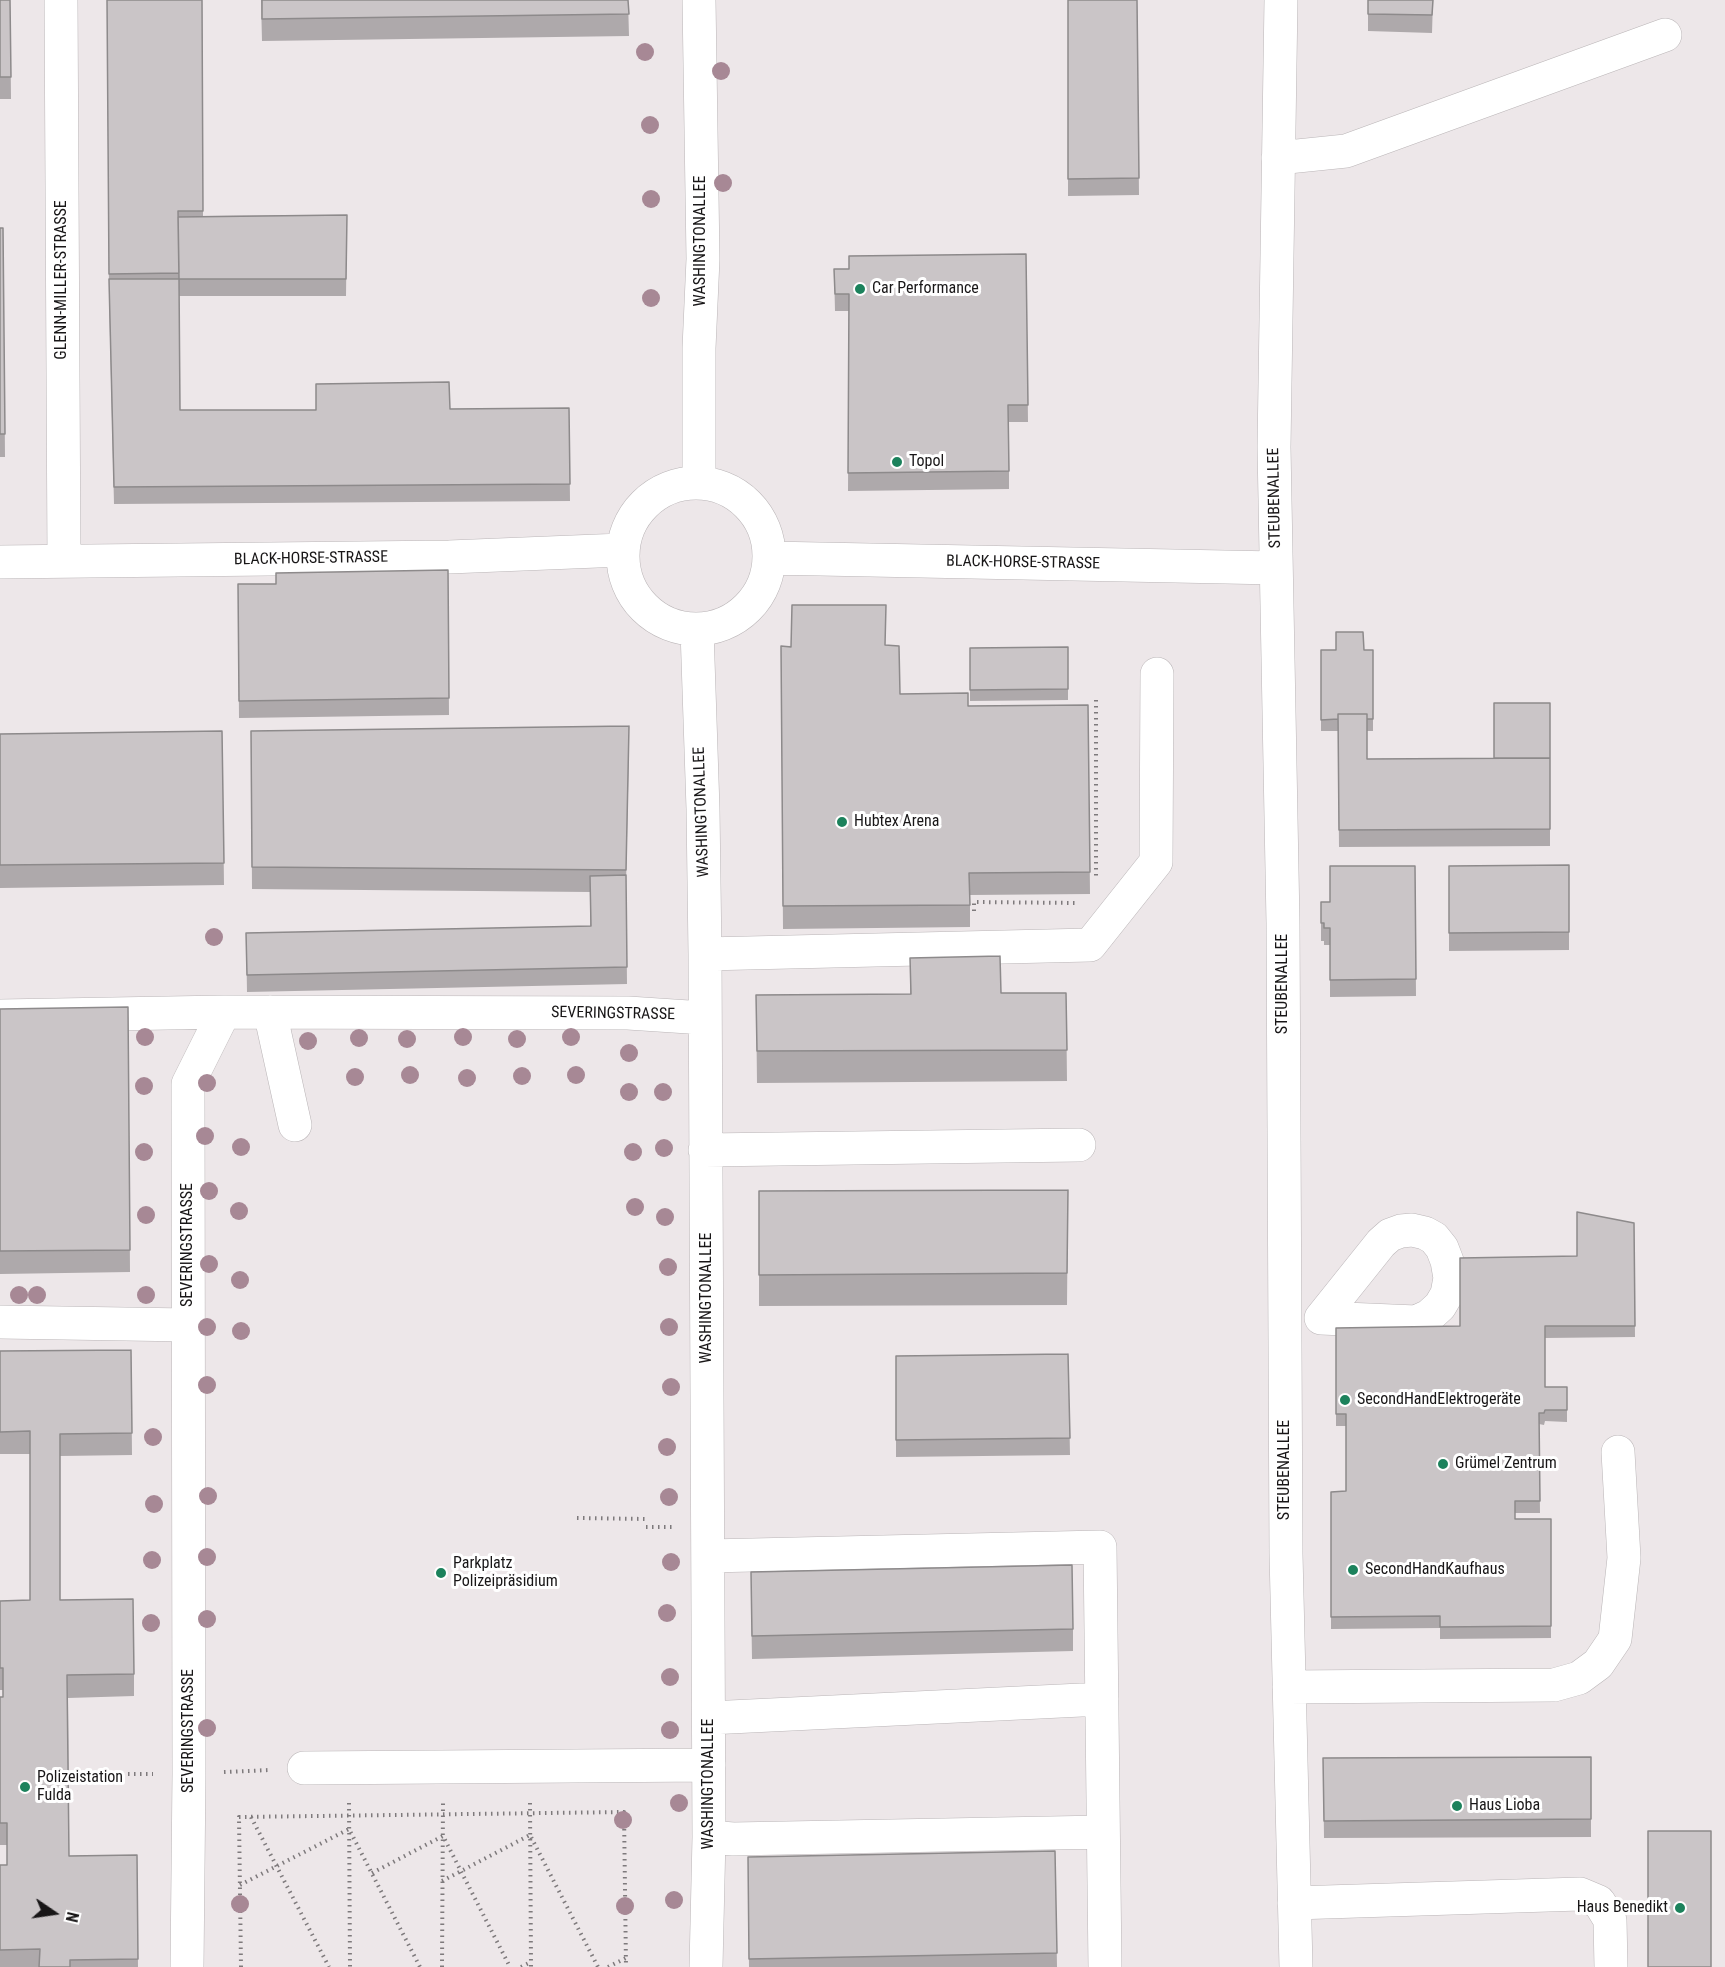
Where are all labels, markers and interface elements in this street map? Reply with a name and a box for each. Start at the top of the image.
street label: WASHINGTONALLEE [691,176,711,306]
street label: GLENN-MILLER-STRASSE [52,200,72,360]
place label: Car Performance [872,279,979,299]
marker: Car Performance [853,282,867,296]
street label: STEUBENALLEE [1265,448,1285,548]
place label: Topol [909,452,944,472]
marker: Topol [890,455,904,469]
street label: BLACK-HORSE-STRASSE [234,548,388,570]
street label: BLACK-HORSE-STRASSE [946,552,1100,574]
street label: WASHINGTONALLEE [690,746,714,878]
place label: Hubtex Arena [854,812,939,832]
marker: Hubtex Arena [835,815,849,829]
street label: STEUBENALLEE [1273,934,1293,1034]
street label: SEVERINGSTRASSE [551,1003,675,1025]
street label: SEVERINGSTRASSE [178,1183,198,1307]
street label: WASHINGTONALLEE [697,1233,717,1363]
place label: SecondHandElektrogeräte [1357,1390,1521,1410]
marker: SecondHandElektrogeräte [1338,1393,1352,1407]
street label: STEUBENALLEE [1275,1420,1295,1520]
place label: Grümel Zentrum [1455,1454,1557,1474]
marker: Grümel Zentrum [1436,1457,1450,1471]
place label: Parkplatz Polizeipräsidium [453,1554,558,1592]
place label: SecondHandKaufhaus [1365,1560,1505,1580]
marker: SecondHandKaufhaus [1346,1563,1360,1577]
marker: Parkplatz Polizeipräsidium [434,1566,448,1580]
street label: SEVERINGSTRASSE [179,1669,199,1793]
street label: WASHINGTONALLEE [699,1719,719,1849]
place label: Polizeistation Fulda [37,1768,123,1806]
marker: Polizeistation Fulda [18,1780,32,1794]
place label: Haus Lioba [1469,1796,1540,1816]
marker: Haus Lioba [1450,1799,1464,1813]
north arrow [24,1883,84,1943]
place label: Haus Benedikt [1577,1898,1668,1918]
marker: Haus Benedikt [1673,1901,1687,1915]
text: N [62,1910,82,1924]

